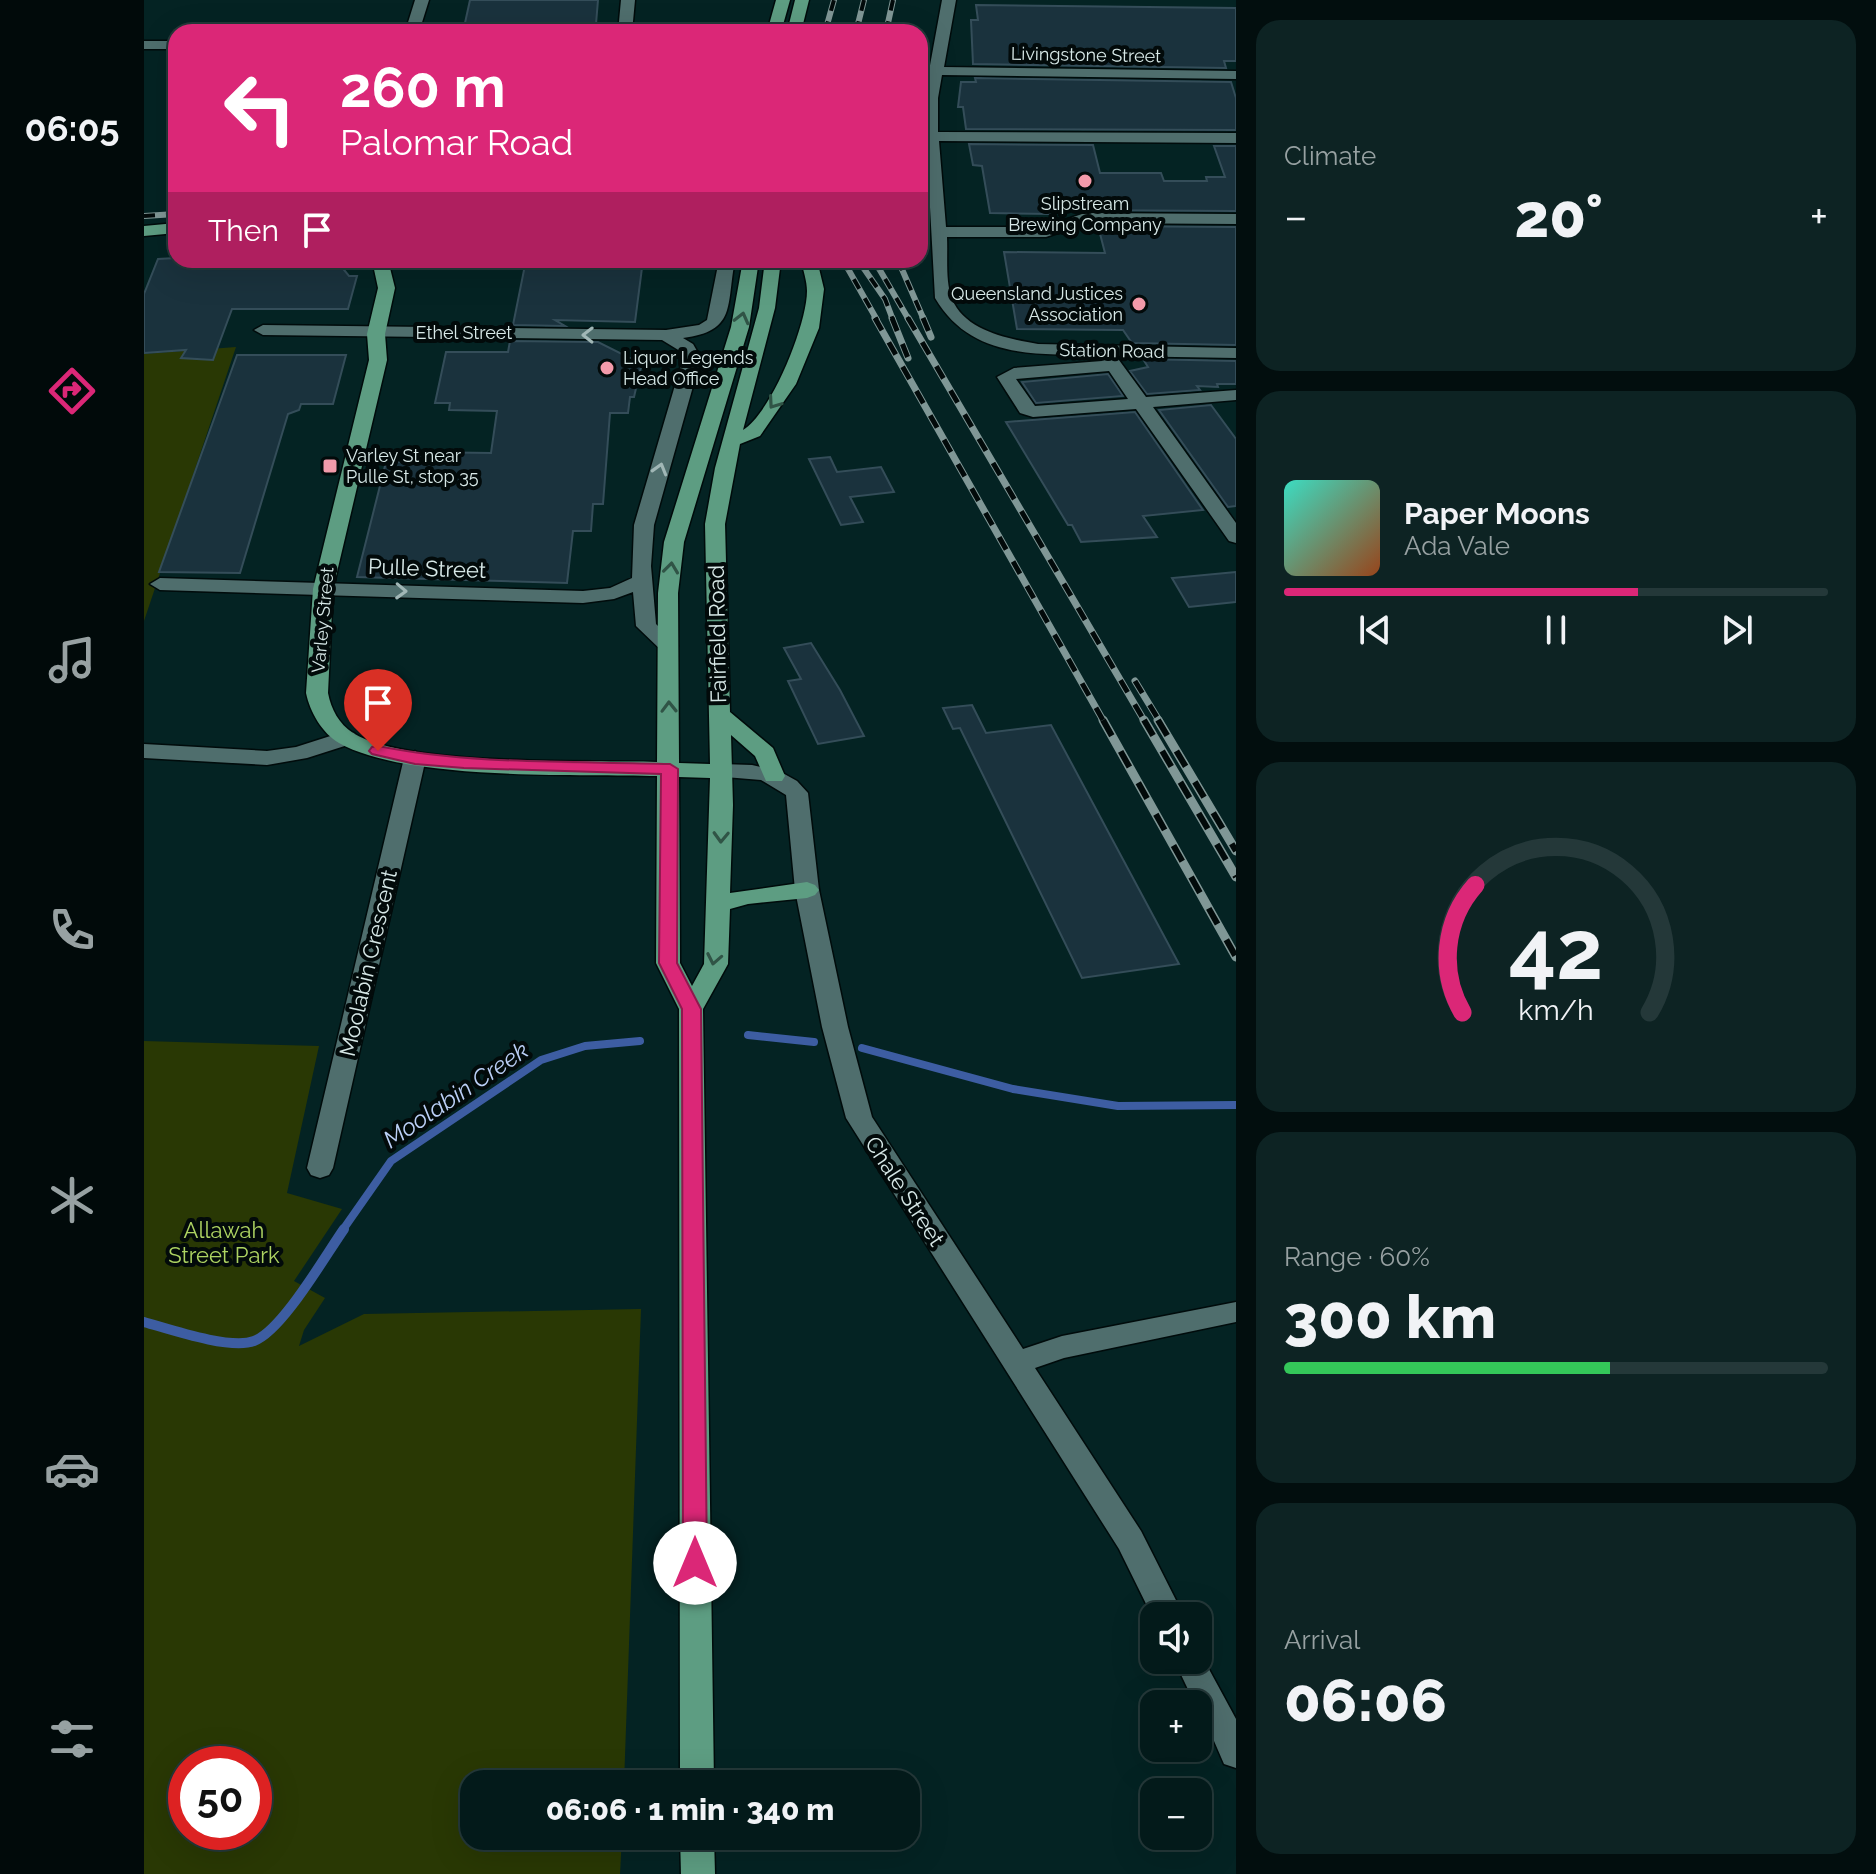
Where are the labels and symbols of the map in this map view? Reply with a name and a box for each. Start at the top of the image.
street label: Livingstone Street [1011,43,1161,66]
marker: Slipstream Brewing Company [1076,172,1094,190]
place label: Slipstream Brewing Company [1008,193,1162,235]
place label: Queensland Justices Association [951,283,1123,325]
marker: Queensland Justices Association [1130,295,1148,313]
one-way arrow [733,312,750,326]
street label: Ethel Street [416,322,512,343]
one-way arrow [581,326,594,343]
street label: Station Road [1059,339,1165,362]
place label: Liquor Legends Head Office [623,347,754,389]
marker: Liquor Legends Head Office [598,359,616,377]
one-way arrow [769,394,784,408]
place label: Varley St near Pulle St, stop 35 [346,445,479,487]
marker: Varley St near Pulle St, stop 35 [321,457,339,475]
one-way arrow [651,462,667,476]
street label: Pulle Street [367,553,487,583]
one-way arrow [662,561,679,575]
street label: Fairfield Road [703,565,731,703]
street label: Varley Street [307,566,338,674]
one-way arrow [395,583,408,600]
pin [344,669,412,751]
one-way arrow [660,700,678,713]
one-way arrow [712,831,729,844]
street label: Moolabin Crescent [334,866,402,1059]
one-way arrow [706,952,723,965]
water label: Moolabin Creek [378,1035,534,1154]
street label: Chale Street [860,1131,950,1251]
park label: Allawah Street Park [168,1217,280,1268]
position arrow [653,1521,737,1605]
speed limit sign: 50 [168,1746,272,1850]

